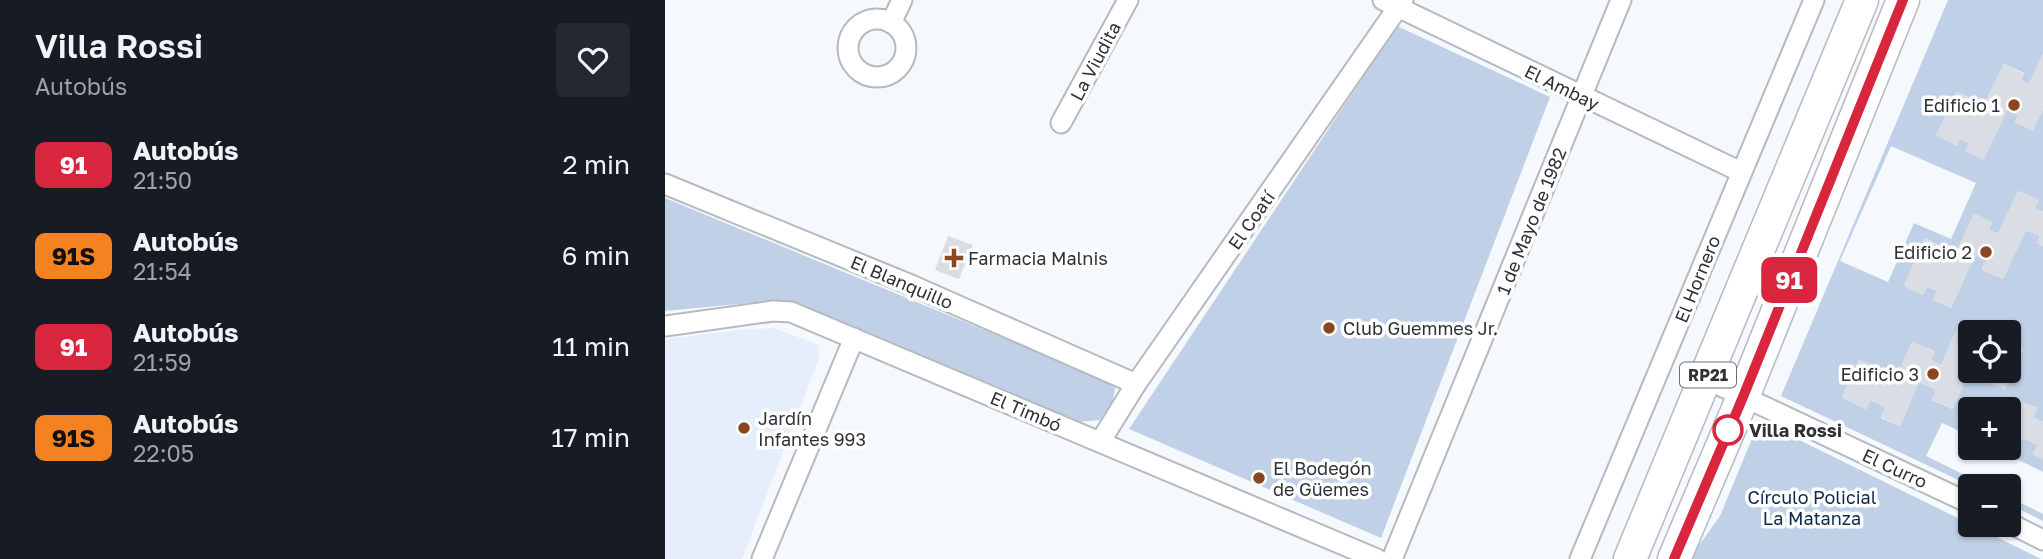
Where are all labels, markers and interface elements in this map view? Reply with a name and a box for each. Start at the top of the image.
street label: La Viudita [1065,18,1125,104]
button: heart [556,23,630,97]
text: Villa Rossi [35,26,203,65]
street label: El Ambay [1521,60,1603,114]
text: Autobús [35,72,127,100]
place label: Edificio 1 [1923,94,2000,116]
marker: Edificio 1 [2006,97,2022,113]
text: Autobús [133,135,239,166]
street label: 1 de Mayo de 1982 [1491,144,1571,298]
text: 2 min [562,149,630,180]
text: 91 [60,150,87,179]
text: 21:50 [133,166,192,194]
street label: El Coatí [1223,186,1280,253]
text: Autobús [133,226,239,257]
street label: El Hornero [1670,232,1724,326]
text: 6 min [562,240,630,271]
text: 91S [52,241,95,270]
place label: Edificio 2 [1894,241,1972,263]
marker: Edificio 2 [1978,244,1994,260]
place label: Farmacia Malnis [968,247,1108,269]
marker: Farmacia Malnis [946,250,962,266]
street label: El Blanquillo [847,251,957,313]
text: 21:54 [133,257,192,285]
line badge: 91 [1757,257,1821,303]
text: 91 [1775,265,1803,294]
text: Autobús [133,317,239,348]
place label: Club Guemmes Jr. [1343,317,1498,339]
marker: Club Guemmes Jr. [1321,320,1337,336]
map controls [1958,320,2021,537]
button: locate [1958,320,2021,383]
text: 11 min [552,331,630,362]
text: 91 [60,332,87,361]
text: 21:59 [133,348,192,376]
road number: RP21 [1680,362,1736,388]
place label: Edificio 3 [1840,363,1919,385]
marker: Edificio 3 [1925,366,1941,382]
street label: El Timbó [987,386,1065,436]
button: + [1958,397,2021,460]
place label: Jardín Infantes 993 [758,407,866,450]
text: Autobús [133,408,239,439]
marker: Villa Rossi [1713,415,1743,445]
place label: Villa Rossi [1749,419,1842,441]
marker: Jardín Infantes 993 [736,420,752,436]
text: 17 min [551,422,630,453]
text: 91S [52,423,95,452]
text: 22:05 [133,439,194,467]
street label: El Curro [1859,443,1931,493]
place label: El Bodegón de Güemes [1273,457,1372,500]
marker: El Bodegón de Güemes [1251,470,1267,486]
button: − [1958,474,2021,537]
park label: Círculo Policial La Matanza [1747,486,1877,529]

